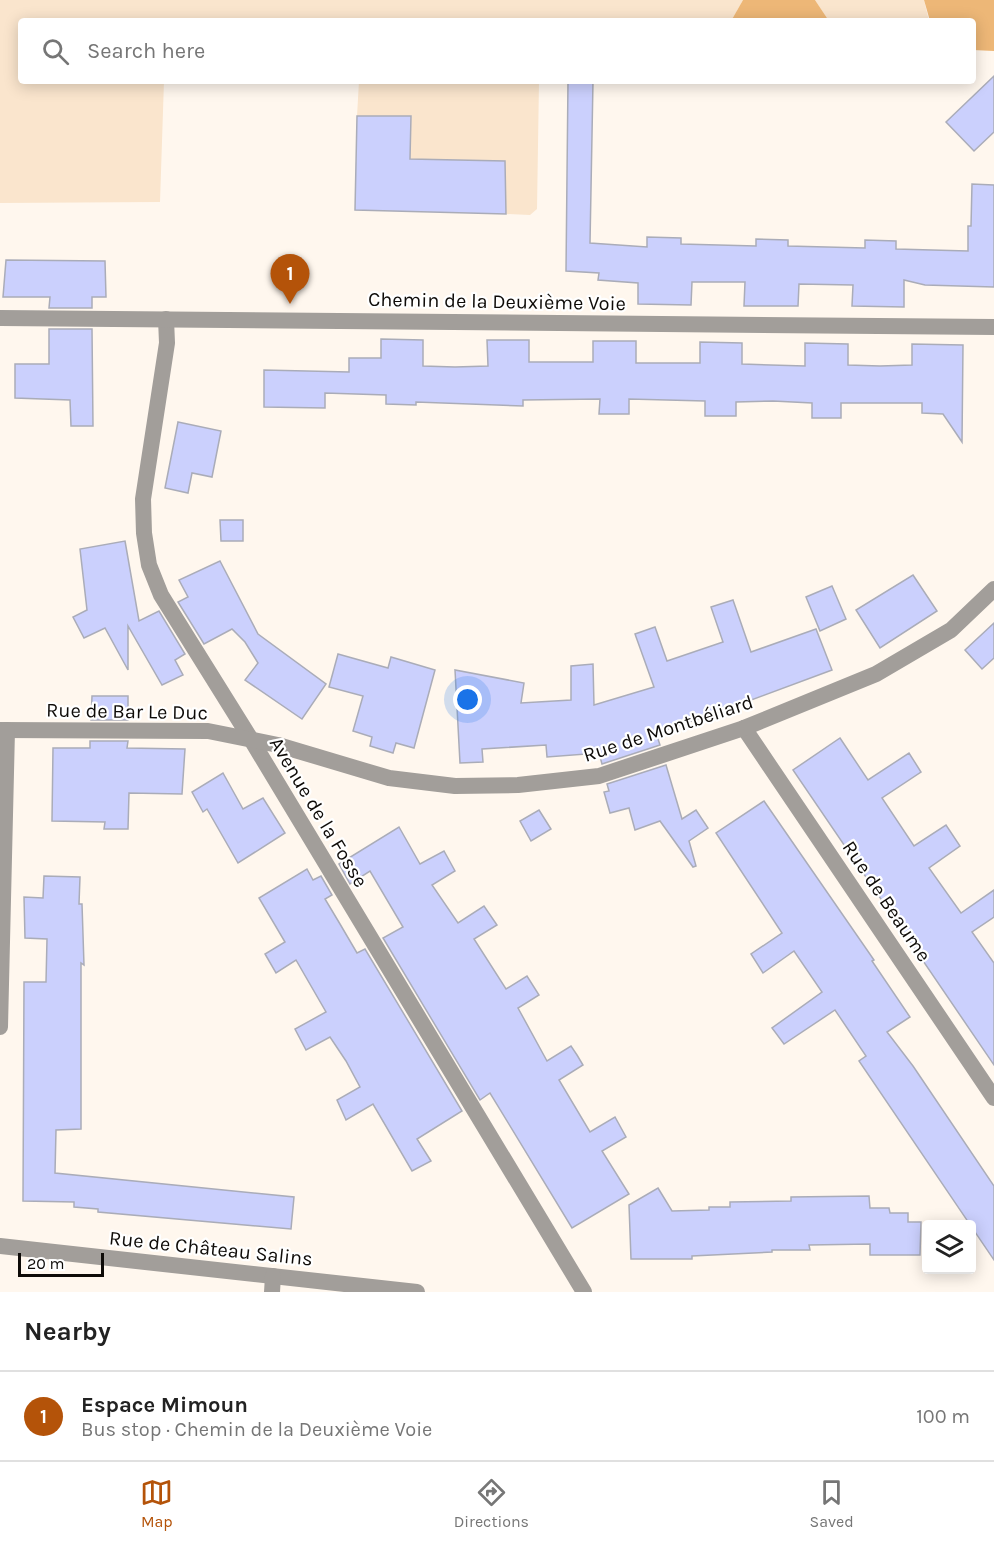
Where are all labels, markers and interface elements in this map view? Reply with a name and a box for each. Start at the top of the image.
search box [18,18,976,84]
icon: search [39,35,72,68]
text: Search here [87,38,205,64]
pin: 1 [270,254,310,304]
street label: Chemin de la Deuxième Voie [368,288,626,315]
your location [453,685,482,714]
street label: Rue de Montbéliard [580,690,756,767]
street label: Rue de Bar Le Duc [46,699,208,724]
street label: Avenue de la Fosse [265,733,372,891]
street label: Rue de Beaume [838,836,936,966]
map controls [922,1220,976,1274]
button: layers [922,1220,976,1274]
street label: Rue de Château Salins [108,1226,314,1271]
scale bar [18,1250,104,1278]
text: 20 m [27,1254,65,1273]
text: Nearby [24,1316,111,1347]
text: Espace Mimoun [81,1392,248,1418]
text: 1 [40,1405,47,1428]
text: 100 m [916,1405,970,1428]
text: Bus stop · Chemin de la Deuxième Voie [81,1418,432,1441]
tab: Map [140,1476,173,1531]
tab: Directions [454,1476,529,1531]
tab: Saved [810,1476,854,1531]

